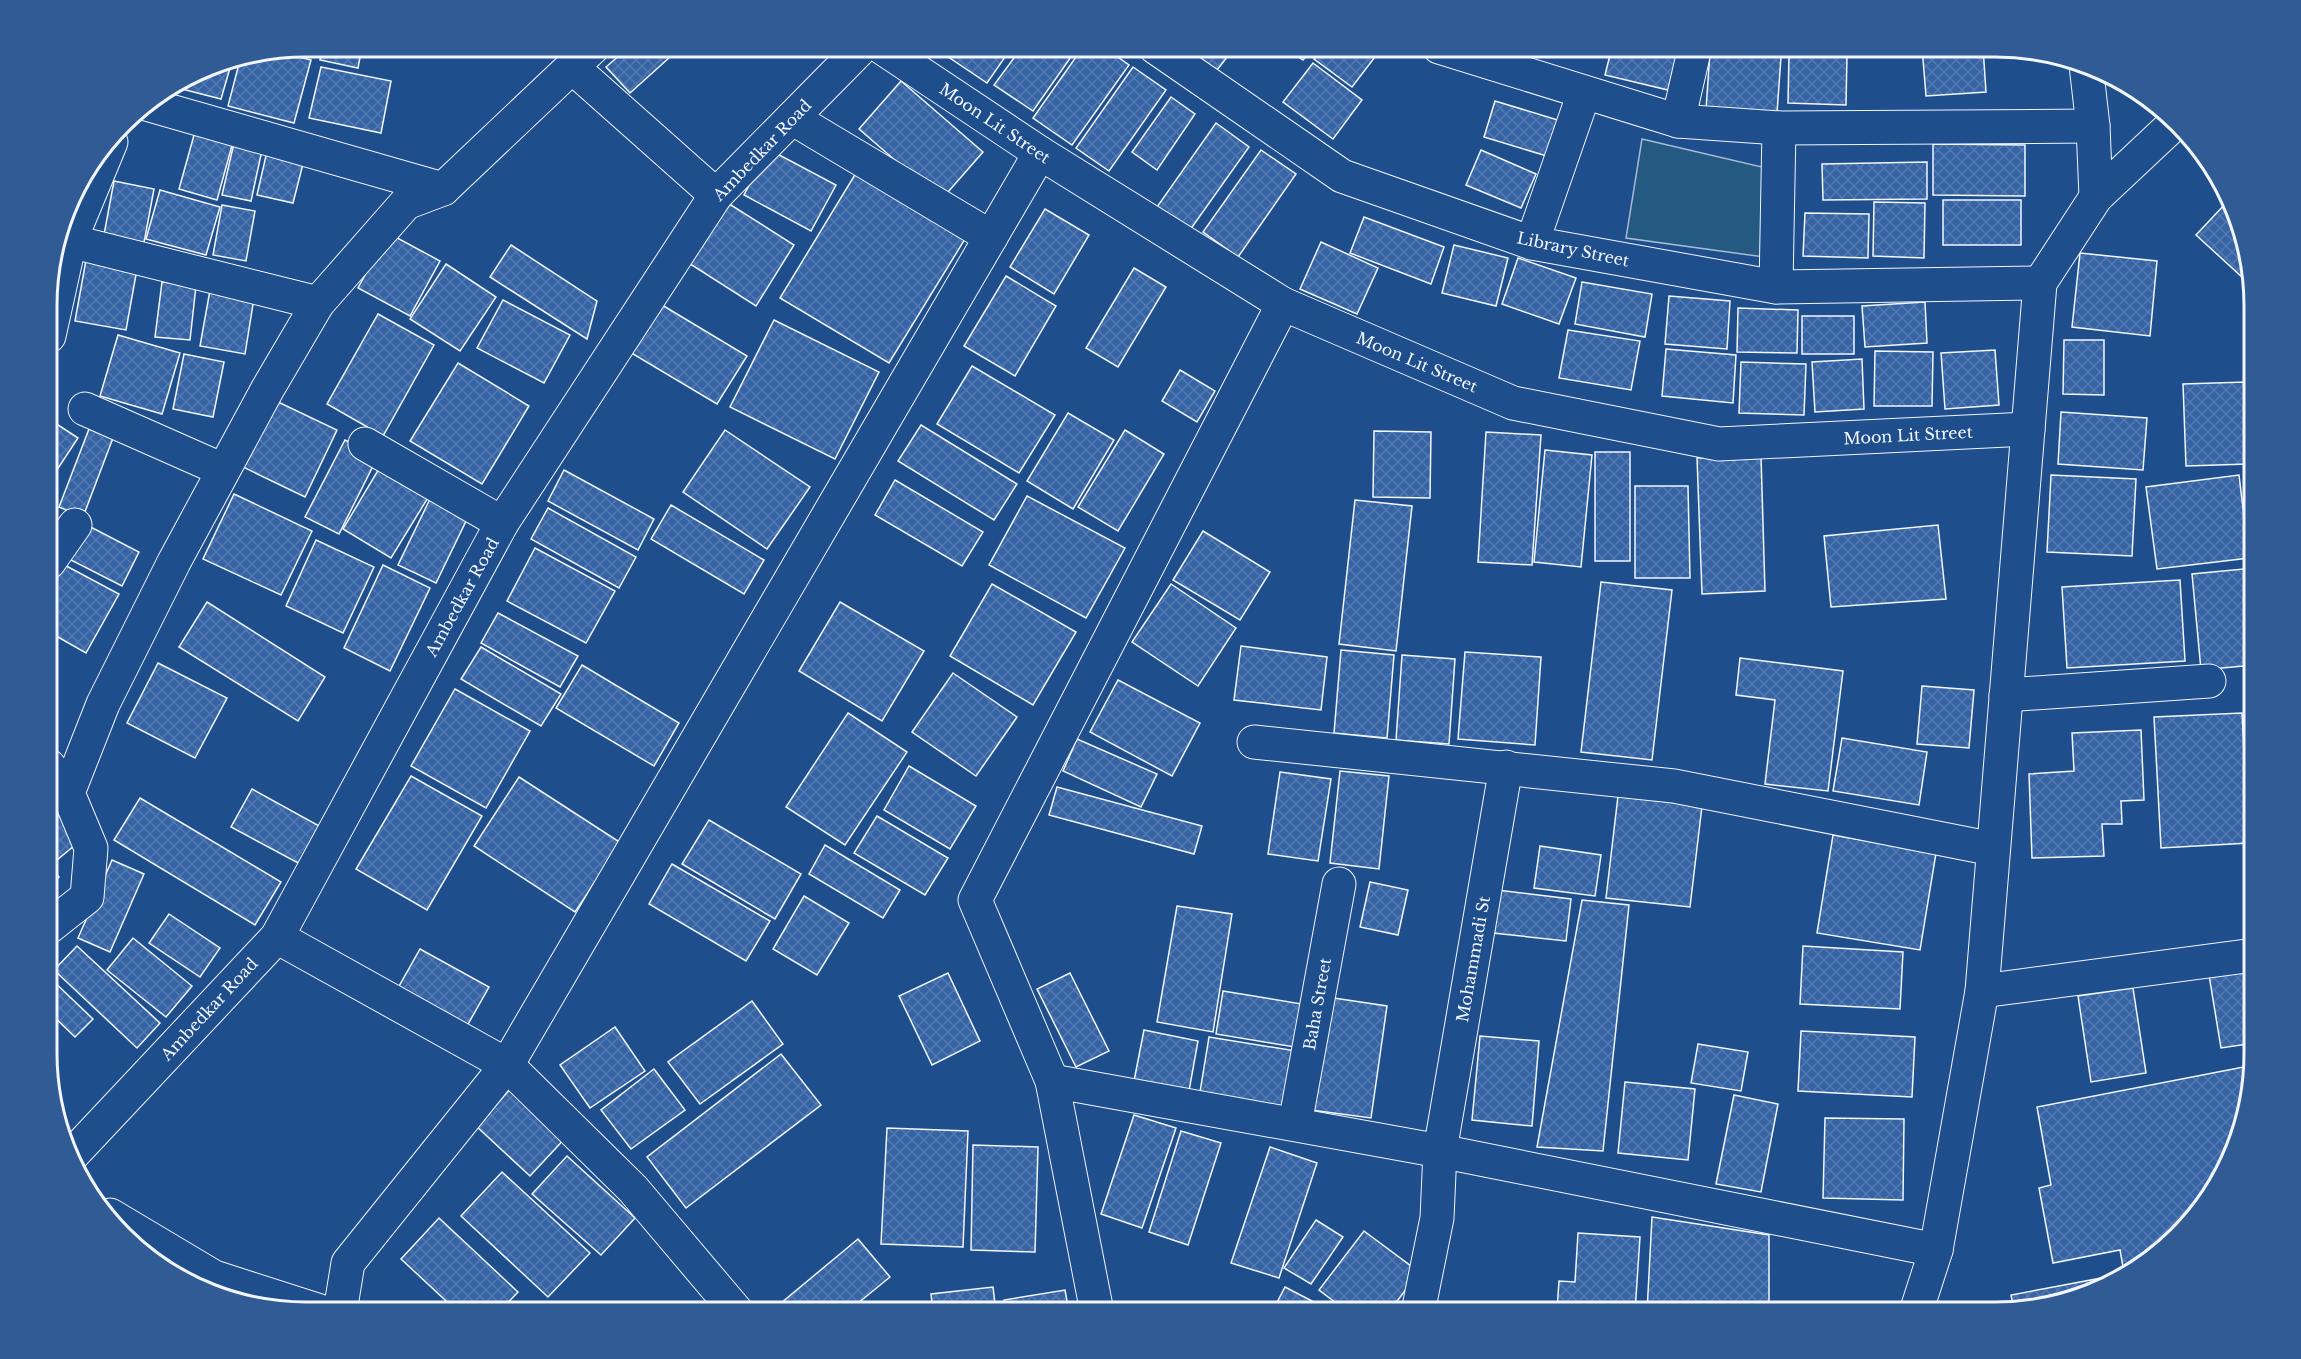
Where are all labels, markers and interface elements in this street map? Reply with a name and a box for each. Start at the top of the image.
street label: Moon Lit Street [936,79,1054,167]
street label: Ambedkar Road [708,95,816,206]
street label: Library Street [1515,227,1631,271]
street label: Moon Lit Street [1354,328,1480,396]
street label: Moon Lit Street [1843,422,1973,448]
street label: Ambedkar Road [421,534,503,661]
street label: Mohammadi St [1452,894,1494,1024]
street label: Ambedkar Road [156,953,262,1065]
street label: Baha Street [1299,956,1335,1052]

